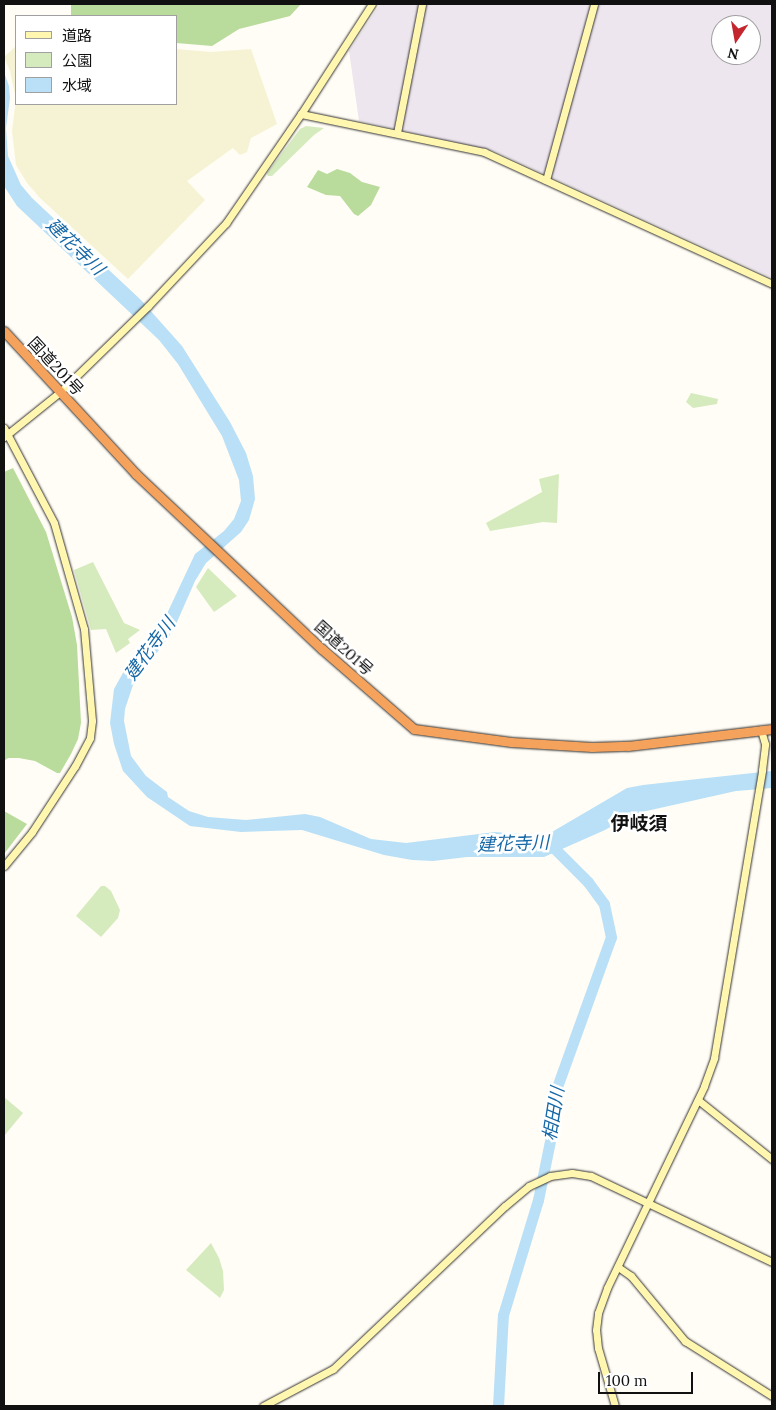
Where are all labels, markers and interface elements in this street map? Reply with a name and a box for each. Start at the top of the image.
legend [15,15,178,105]
north arrow [711,15,761,65]
text: 道路 [62,26,92,45]
text: N [726,44,740,64]
text: 公園 [62,51,92,70]
text: 水域 [62,76,92,95]
water label: 建花寺川 [42,214,108,280]
street label: 国道201号 [24,333,88,399]
water label: 建花寺川 [120,614,180,684]
street label: 国道201号 [311,617,377,679]
district label: 伊岐須 [611,813,667,835]
water label: 建花寺川 [477,832,549,856]
water label: 相田川 [539,1086,569,1142]
scale bar [601,1362,696,1394]
text: 100 m [606,1371,647,1390]

